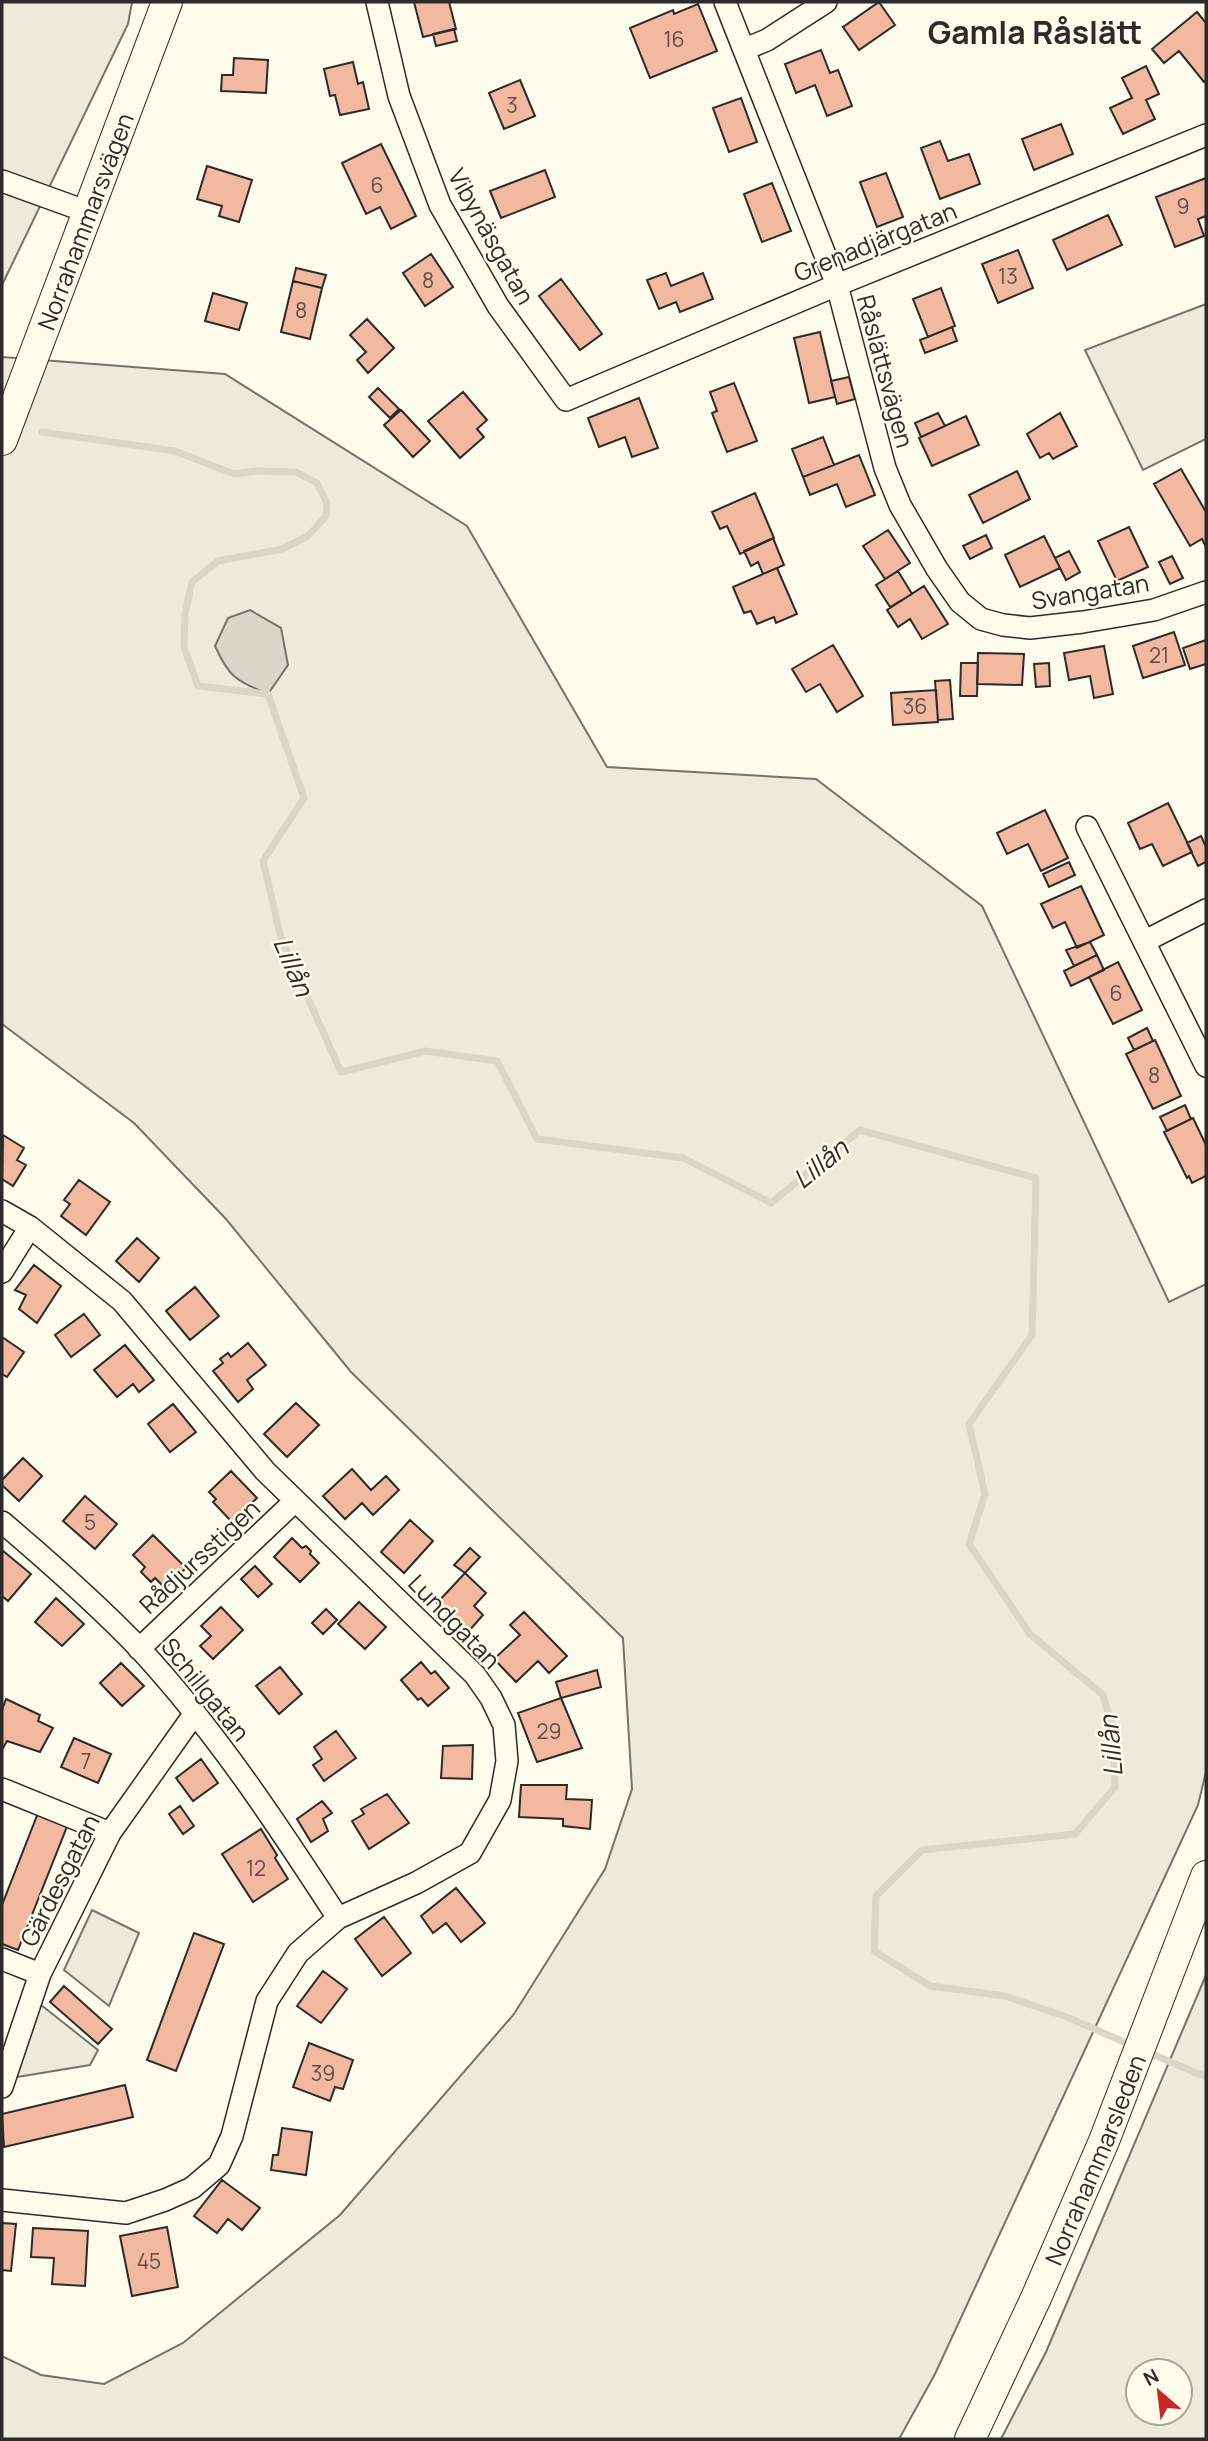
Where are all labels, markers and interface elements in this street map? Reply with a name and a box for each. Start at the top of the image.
district label: Gamla Råslätt [928,10,1142,54]
house number: 16 [663,25,685,53]
house number: 3 [506,91,518,119]
street label: Norrahammarsvägen [29,108,140,334]
street label: Vibynäsgatan [441,162,543,310]
house number: 6 [370,171,384,199]
house number: 9 [1176,192,1190,220]
street label: Grenadjärgatan [789,193,961,289]
house number: 13 [998,262,1018,290]
house number: 8 [422,266,434,294]
street label: Råslättsvägen [850,291,922,451]
house number: 8 [295,296,307,324]
street label: Svangatan [1029,565,1151,617]
house number: 21 [1149,641,1169,669]
house number: 36 [903,692,927,720]
water label: Lillån [265,931,323,1003]
house number: 6 [1109,979,1123,1007]
house number: 8 [1148,1061,1160,1089]
water label: Lillån [785,1129,856,1196]
street label: Rådjursstigen [132,1492,266,1620]
house number: 5 [84,1508,96,1536]
street label: Lundgatan [402,1567,508,1675]
street label: Schillgatan [154,1630,258,1748]
water label: Lillån [1089,1712,1131,1778]
house number: 29 [536,1717,562,1745]
house number: 7 [81,1747,91,1775]
street label: Gärdesgatan [12,1808,106,1952]
house number: 12 [246,1854,266,1882]
street label: Norrahammarsleden [1036,2049,1152,2270]
house number: 39 [311,2059,335,2087]
house number: 45 [137,2247,161,2275]
north arrow [1124,2357,1194,2427]
text: N [1139,2362,1163,2392]

